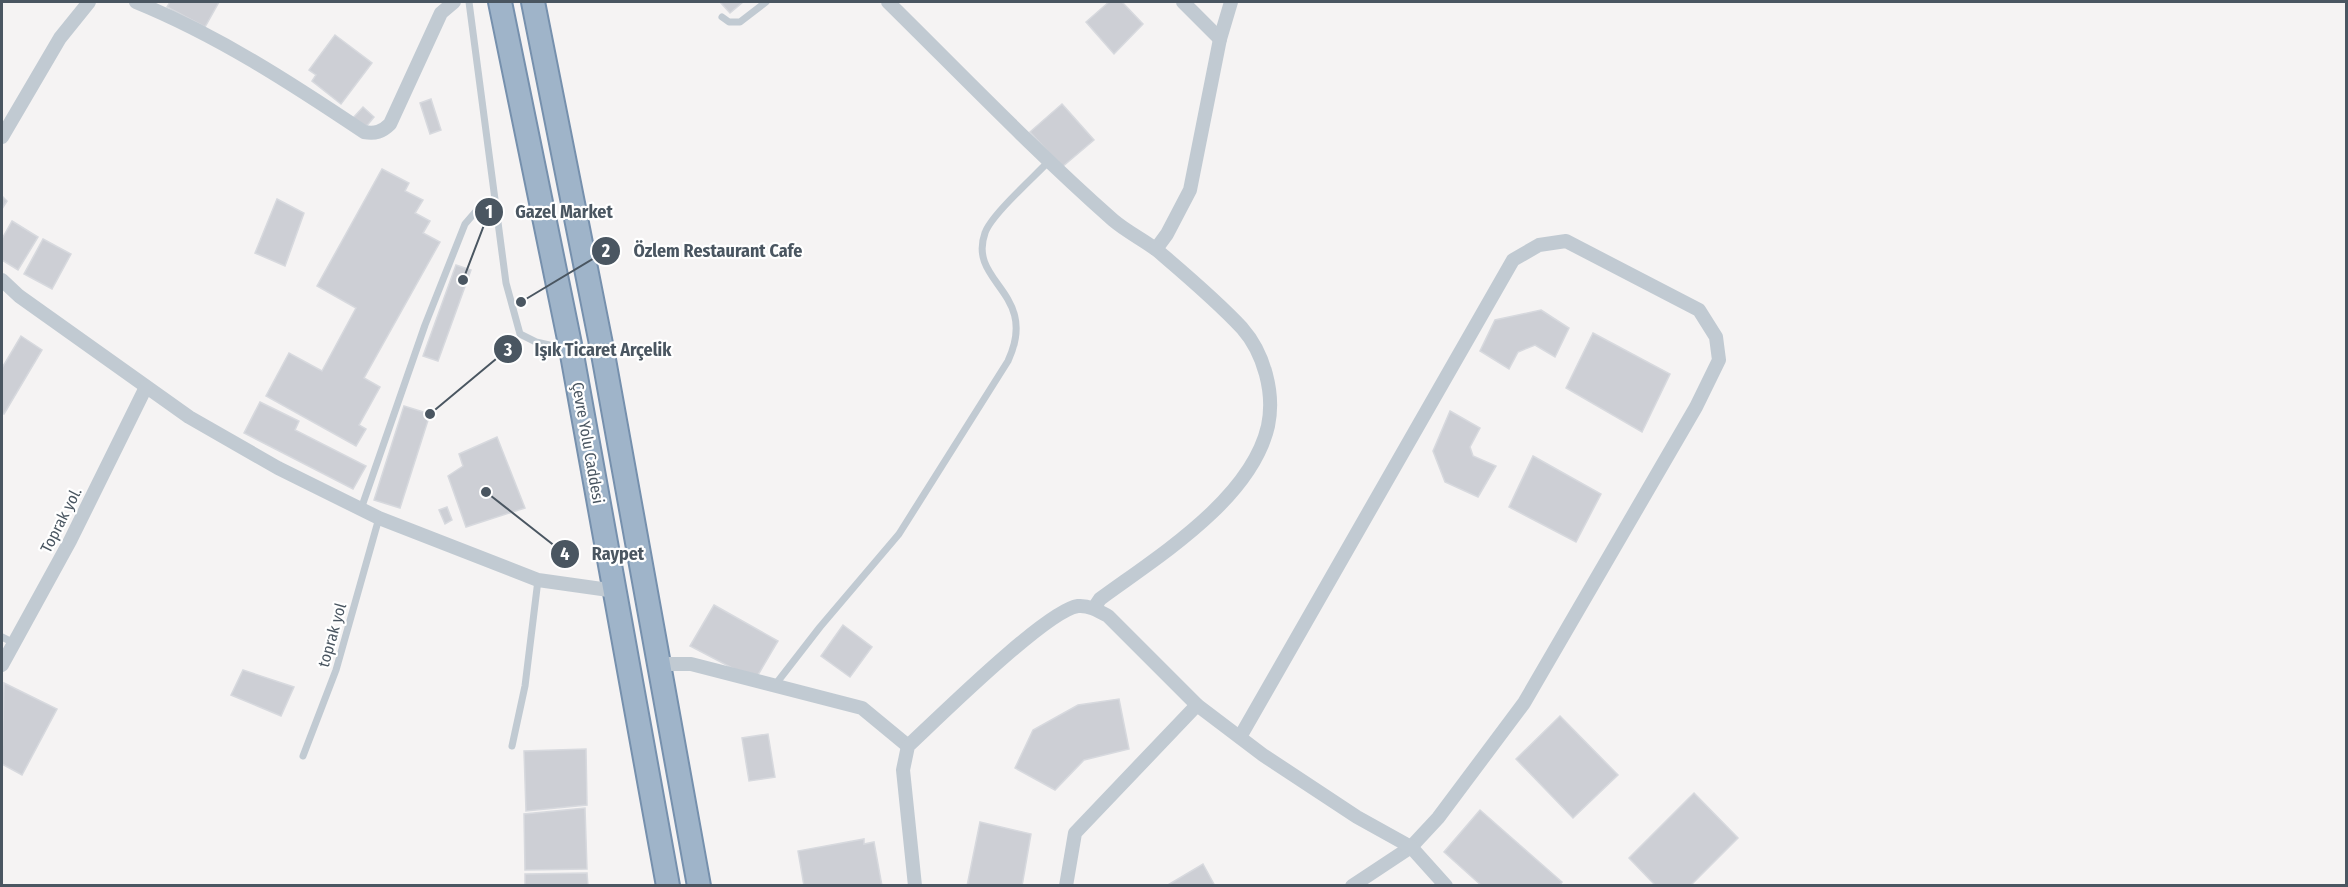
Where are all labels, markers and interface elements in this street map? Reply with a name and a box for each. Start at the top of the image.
callout: Gazel Market [474,194,625,230]
text: 1 [485,201,493,223]
text: Gazel Market [515,201,613,223]
callout: Özlem Restaurant Cafe [591,233,814,269]
text: 2 [601,240,610,262]
text: Özlem Restaurant Cafe [633,240,803,262]
callout: Işık Ticaret Arçelik [493,331,683,367]
text: 3 [503,339,513,361]
text: Işık Ticaret Arçelik [535,339,672,361]
street label: Çevre Yolu Caddesi [567,381,608,505]
street label: Toprak yol. [36,484,86,556]
callout: Raypet [550,536,656,572]
text: 4 [560,543,570,565]
text: Raypet [592,543,645,565]
street label: toprak yol [314,601,350,669]

